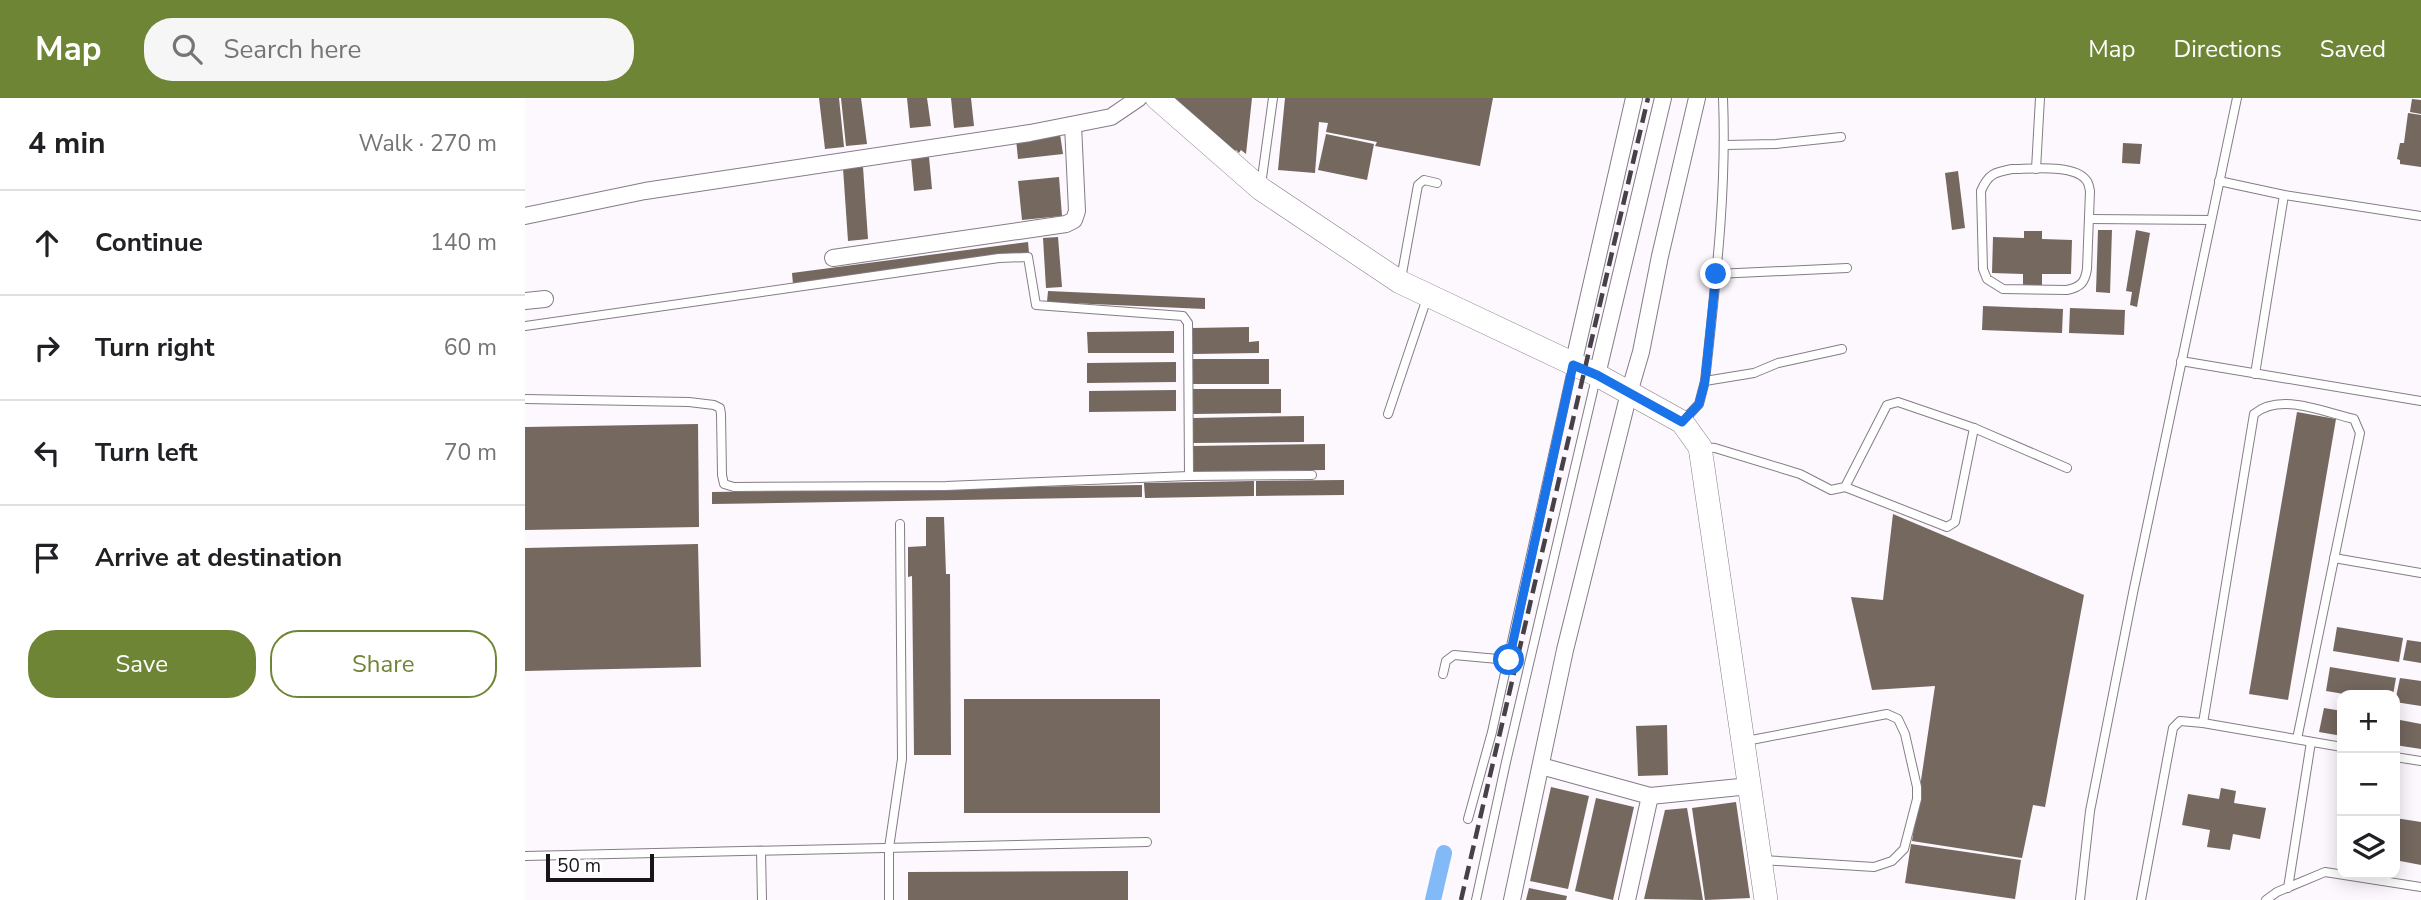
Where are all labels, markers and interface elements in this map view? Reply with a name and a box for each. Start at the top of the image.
search box [144,18,634,81]
text: Map [35,27,102,72]
icon: search [168,30,206,68]
text: Search here [224,32,361,67]
text: Map [2088,33,2135,65]
text: Directions [2173,33,2282,65]
text: Saved [2320,33,2386,65]
text: 4 min [28,123,106,164]
text: Walk · 270 m [358,128,497,159]
icon: ahead [28,224,66,262]
text: Continue [95,225,203,260]
text: 140 m [430,227,497,258]
route end [1700,258,1731,289]
icon: right [28,329,66,367]
text: Turn right [95,330,214,365]
text: 60 m [444,332,497,363]
icon: left [28,434,66,472]
text: Turn left [95,435,198,470]
text: 70 m [444,437,497,468]
icon: arrive [28,539,66,577]
text: Arrive at destination [95,540,342,575]
button: Save [28,630,256,698]
button: Share [270,630,497,698]
route start [1493,644,1524,675]
map controls [2337,690,2400,879]
button: + [2337,690,2400,753]
button: − [2337,753,2400,816]
button: layers [2337,816,2400,879]
scale bar [546,851,655,883]
text: 50 m [557,853,601,879]

